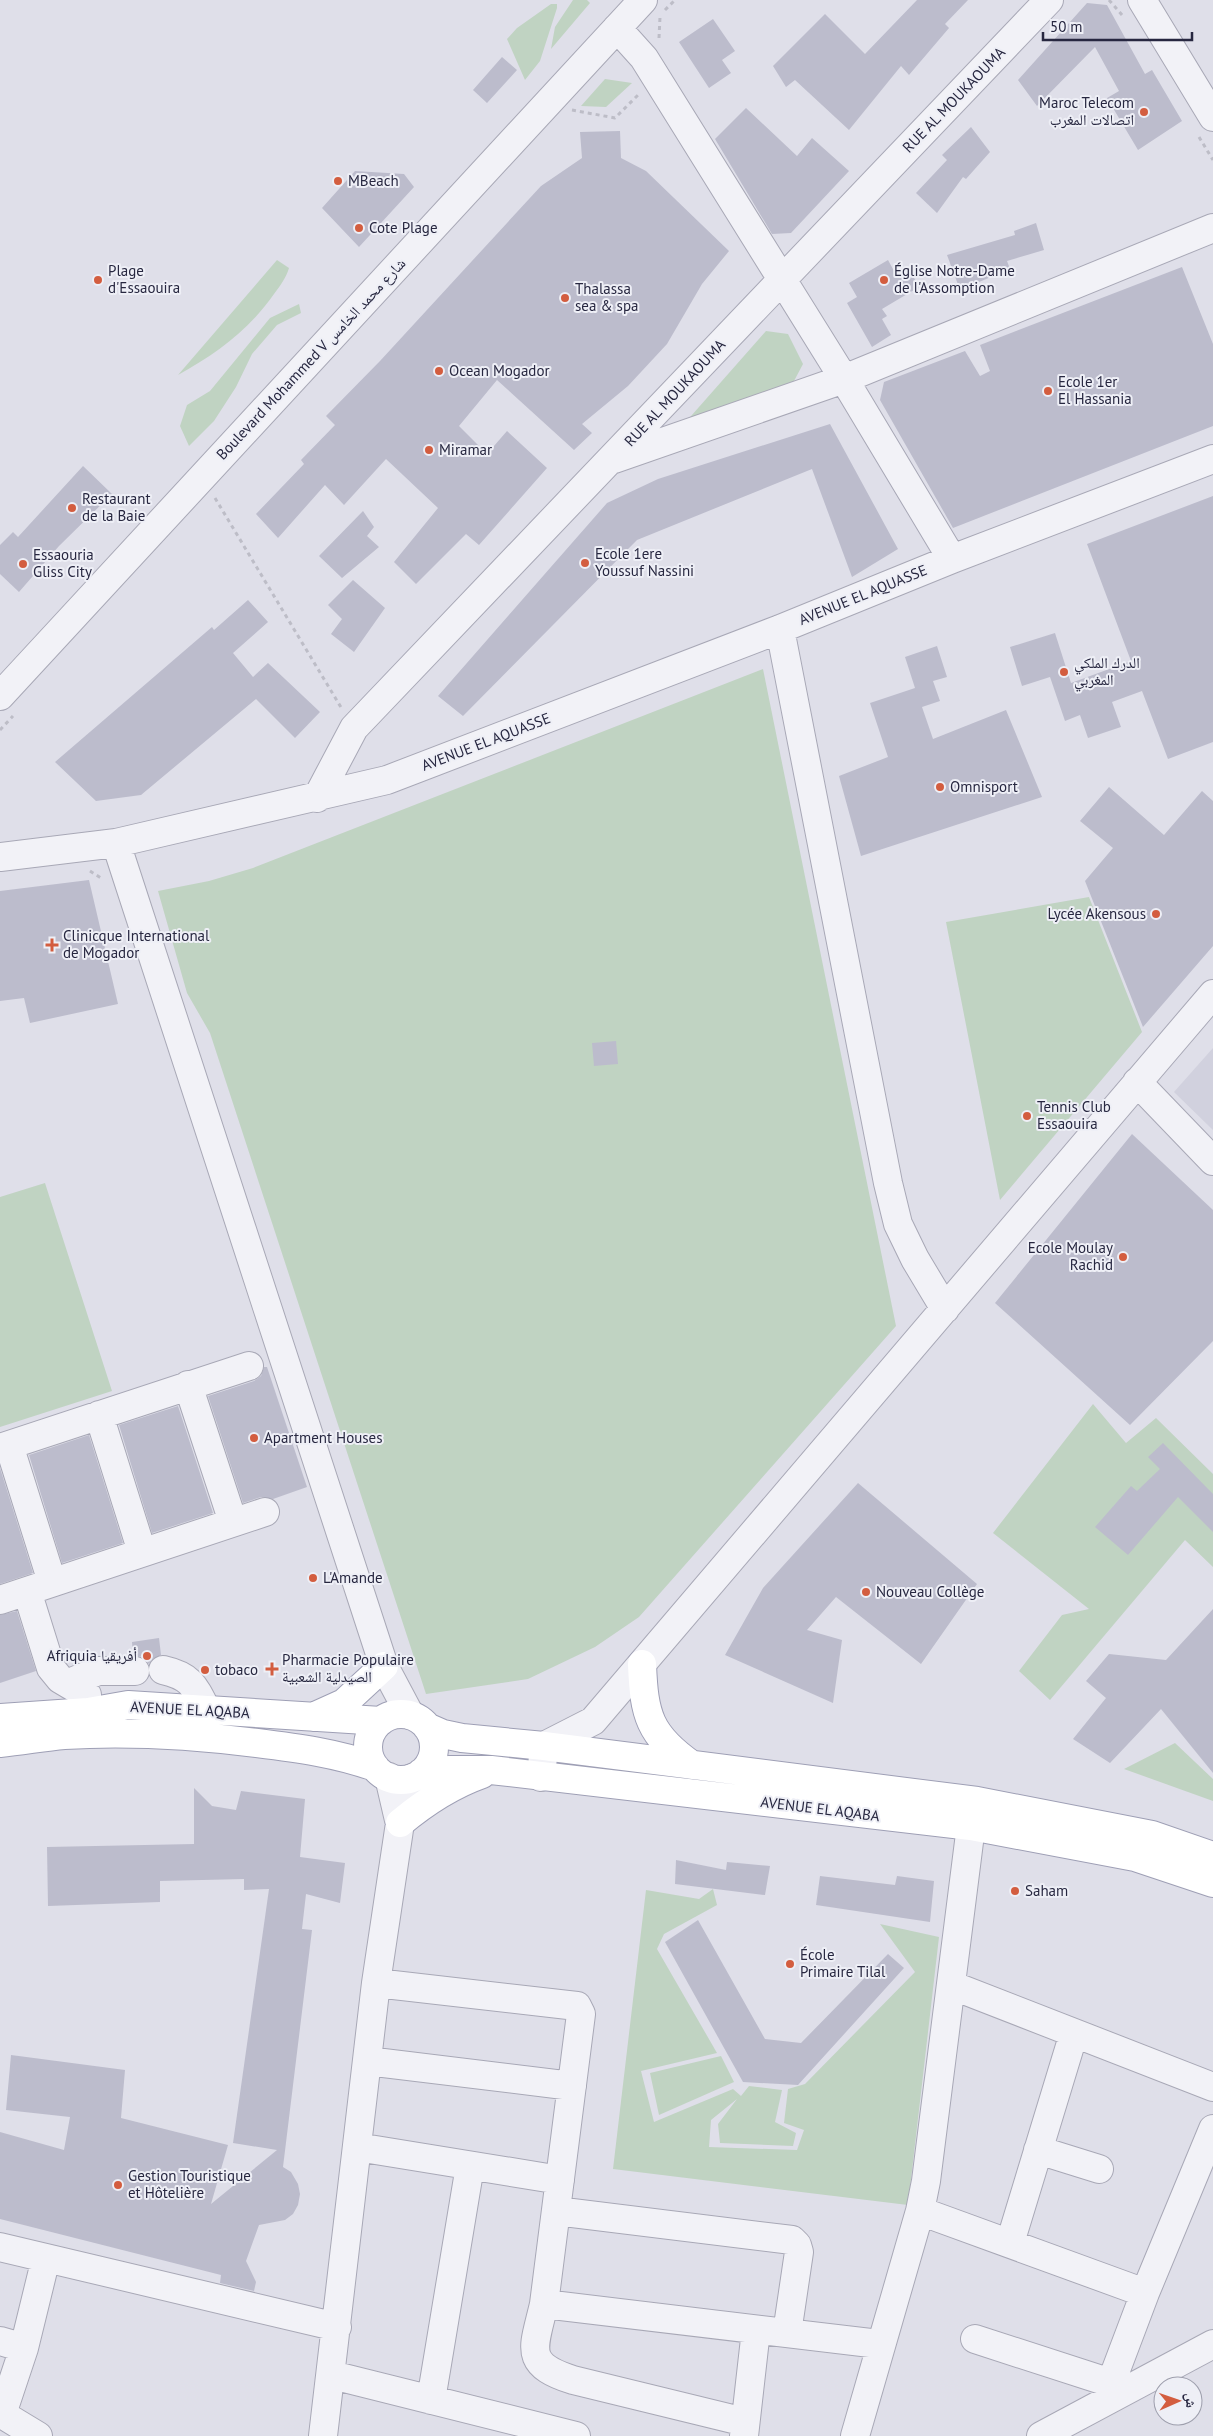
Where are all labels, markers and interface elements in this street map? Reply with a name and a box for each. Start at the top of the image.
scale bar [1043,10,1192,42]
text: 50 m [1050,17,1083,36]
street label: RUE AL MOUKAOUMA [898,43,1009,157]
place label: Maroc Telecom اتصالات المغرب [1039,93,1134,129]
marker: Maroc Telecom اتصالات المغرب [1138,106,1150,118]
place label: MBeach [348,171,399,190]
marker: MBeach [332,175,344,187]
place label: Cote Plage [369,218,438,237]
marker: Cote Plage [353,222,365,234]
street label: Boulevard Mohammed V شارع محمد الخامس [212,254,410,464]
place label: Plage d'Essaouira [108,261,180,297]
place label: Église Notre-Dame de l'Assomption [894,261,1015,297]
marker: Plage d'Essaouira [92,274,104,286]
marker: Église Notre-Dame de l'Assomption [878,274,890,286]
place label: Thalassa sea & spa [575,279,638,315]
marker: Thalassa sea & spa [559,292,571,304]
street label: RUE AL MOUKAOUMA [620,335,729,450]
place label: Ocean Mogador [449,361,550,380]
marker: Ocean Mogador [433,365,445,377]
place label: Ecole 1er El Hassania [1058,372,1132,408]
marker: Ecole 1er El Hassania [1042,385,1054,397]
place label: Miramar [439,440,492,459]
marker: Miramar [423,444,435,456]
place label: Restaurant de la Baie [82,489,151,525]
marker: Restaurant de la Baie [66,502,78,514]
place label: Ecole 1ere Youssuf Nassini [595,544,694,580]
place label: Essaouria Gliss City [33,545,94,581]
marker: Ecole 1ere Youssuf Nassini [579,557,591,569]
marker: Essaouria Gliss City [17,558,29,570]
street label: AVENUE EL AQUASSE [796,560,930,629]
place label: الدرك الملكي المغربي [1074,653,1140,692]
marker: الدرك الملكي المغربي [1058,666,1070,678]
street label: AVENUE EL AQUASSE [419,708,553,775]
place label: Omnisport [950,777,1018,796]
marker: Omnisport [934,781,946,793]
place label: Lycée Akensous [1048,904,1146,923]
marker: Lycée Akensous [1150,908,1162,920]
place label: Clinicque International de Mogador [63,926,210,962]
marker: Clinicque International de Mogador [45,938,59,952]
place label: Tennis Club Essaouira [1037,1097,1111,1133]
marker: Tennis Club Essaouira [1021,1110,1033,1122]
place label: Ecole Moulay Rachid [1028,1238,1113,1274]
marker: Ecole Moulay Rachid [1117,1251,1129,1263]
place label: Apartment Houses [264,1428,383,1447]
marker: Apartment Houses [248,1432,260,1444]
place label: L'Amande [323,1568,383,1587]
marker: L'Amande [307,1572,319,1584]
place label: Nouveau Collège [876,1582,984,1601]
marker: Nouveau Collège [860,1586,872,1598]
place label: Afriquia أفريقيا [47,1646,137,1665]
marker: Afriquia أفريقيا [141,1650,153,1662]
place label: Pharmacie Populaire الصيدلية الشعبية [282,1650,414,1686]
place label: tobaco [215,1660,258,1679]
marker: Pharmacie Populaire الصيدلية الشعبية [266,1663,278,1675]
marker: tobaco [199,1664,211,1676]
street label: AVENUE EL AQABA [130,1697,251,1722]
street label: AVENUE EL AQABA [759,1792,881,1825]
place label: Saham [1025,1881,1068,1900]
marker: Saham [1009,1885,1021,1897]
place label: École Primaire Tilal [800,1945,886,1981]
marker: École Primaire Tilal [784,1958,796,1970]
place label: Gestion Touristique et Hôtelière [128,2166,251,2202]
marker: Gestion Touristique et Hôtelière [112,2179,124,2191]
north arrow [1153,2376,1203,2426]
text: ش [1182,2393,1200,2408]

